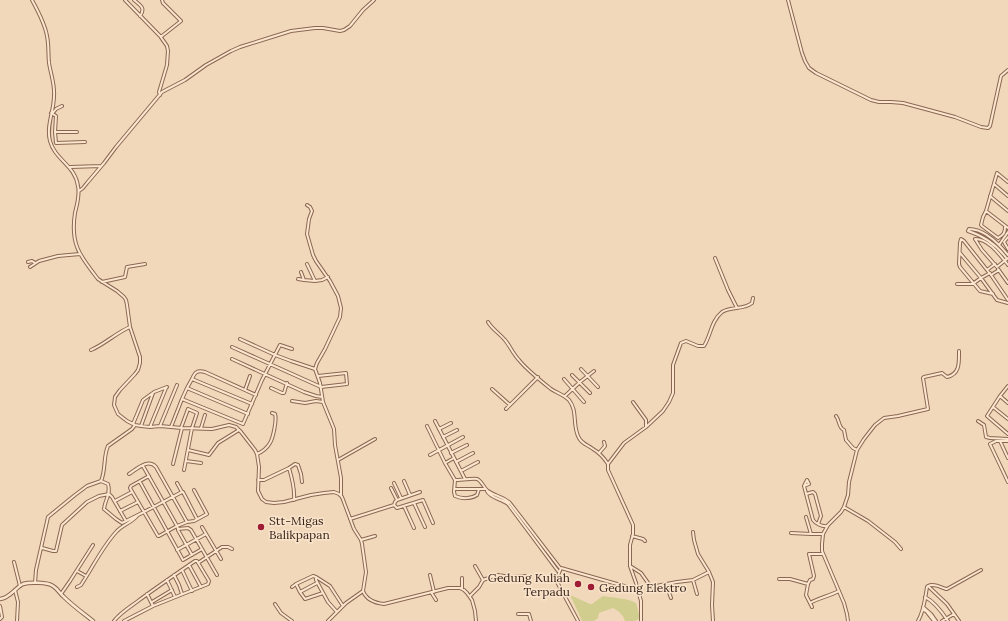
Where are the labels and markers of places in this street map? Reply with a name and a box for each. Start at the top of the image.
place label: Stt-Migas Balikpapan [269,513,330,542]
marker: Stt-Migas Balikpapan [256,522,266,532]
place label: Gedung Kuliah Terpadu [488,570,570,599]
marker: Gedung Kuliah Terpadu [573,579,583,589]
place label: Gedung Elektro [599,580,686,595]
marker: Gedung Elektro [586,582,596,592]

